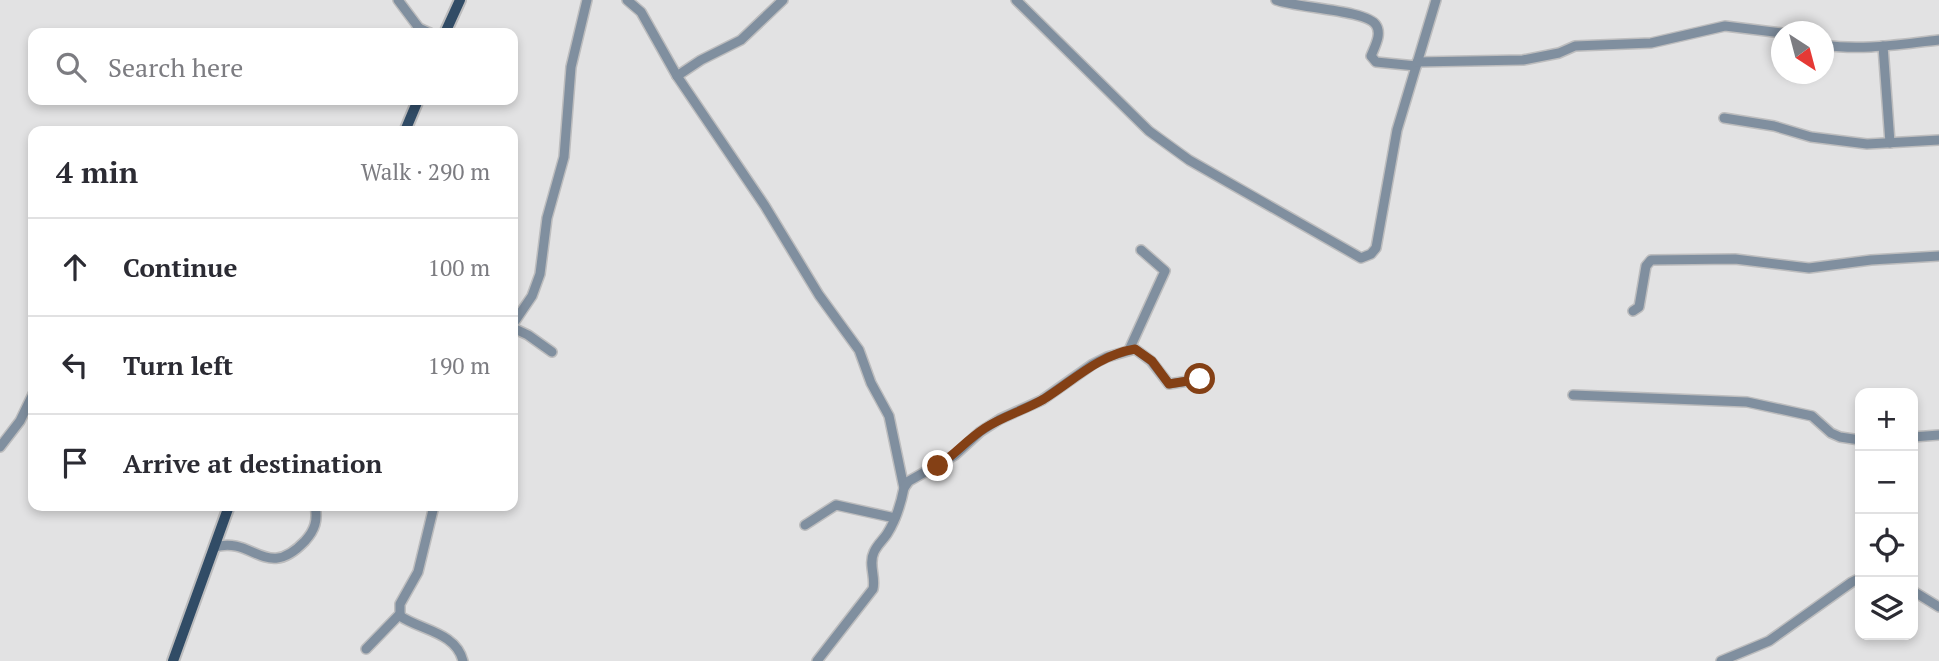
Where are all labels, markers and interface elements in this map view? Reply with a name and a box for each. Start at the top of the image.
north arrow [1771,21,1834,84]
search box [28,28,518,105]
icon: search [52,48,90,86]
text: Search here [108,50,243,84]
text: 4 min [56,152,138,192]
text: Walk · 290 m [361,156,490,187]
icon: ahead [56,248,94,286]
text: Continue [123,250,237,284]
text: 100 m [428,252,490,283]
icon: left [56,346,94,384]
text: Turn left [123,348,233,382]
text: 190 m [428,350,490,381]
route start [1184,363,1215,394]
map controls [1855,388,1918,640]
button: + [1855,388,1918,451]
icon: arrive [56,444,94,482]
text: Arrive at destination [123,446,382,480]
route end [922,450,953,481]
button: − [1855,451,1918,514]
button: locate [1855,514,1918,577]
button: layers [1855,577,1918,640]

